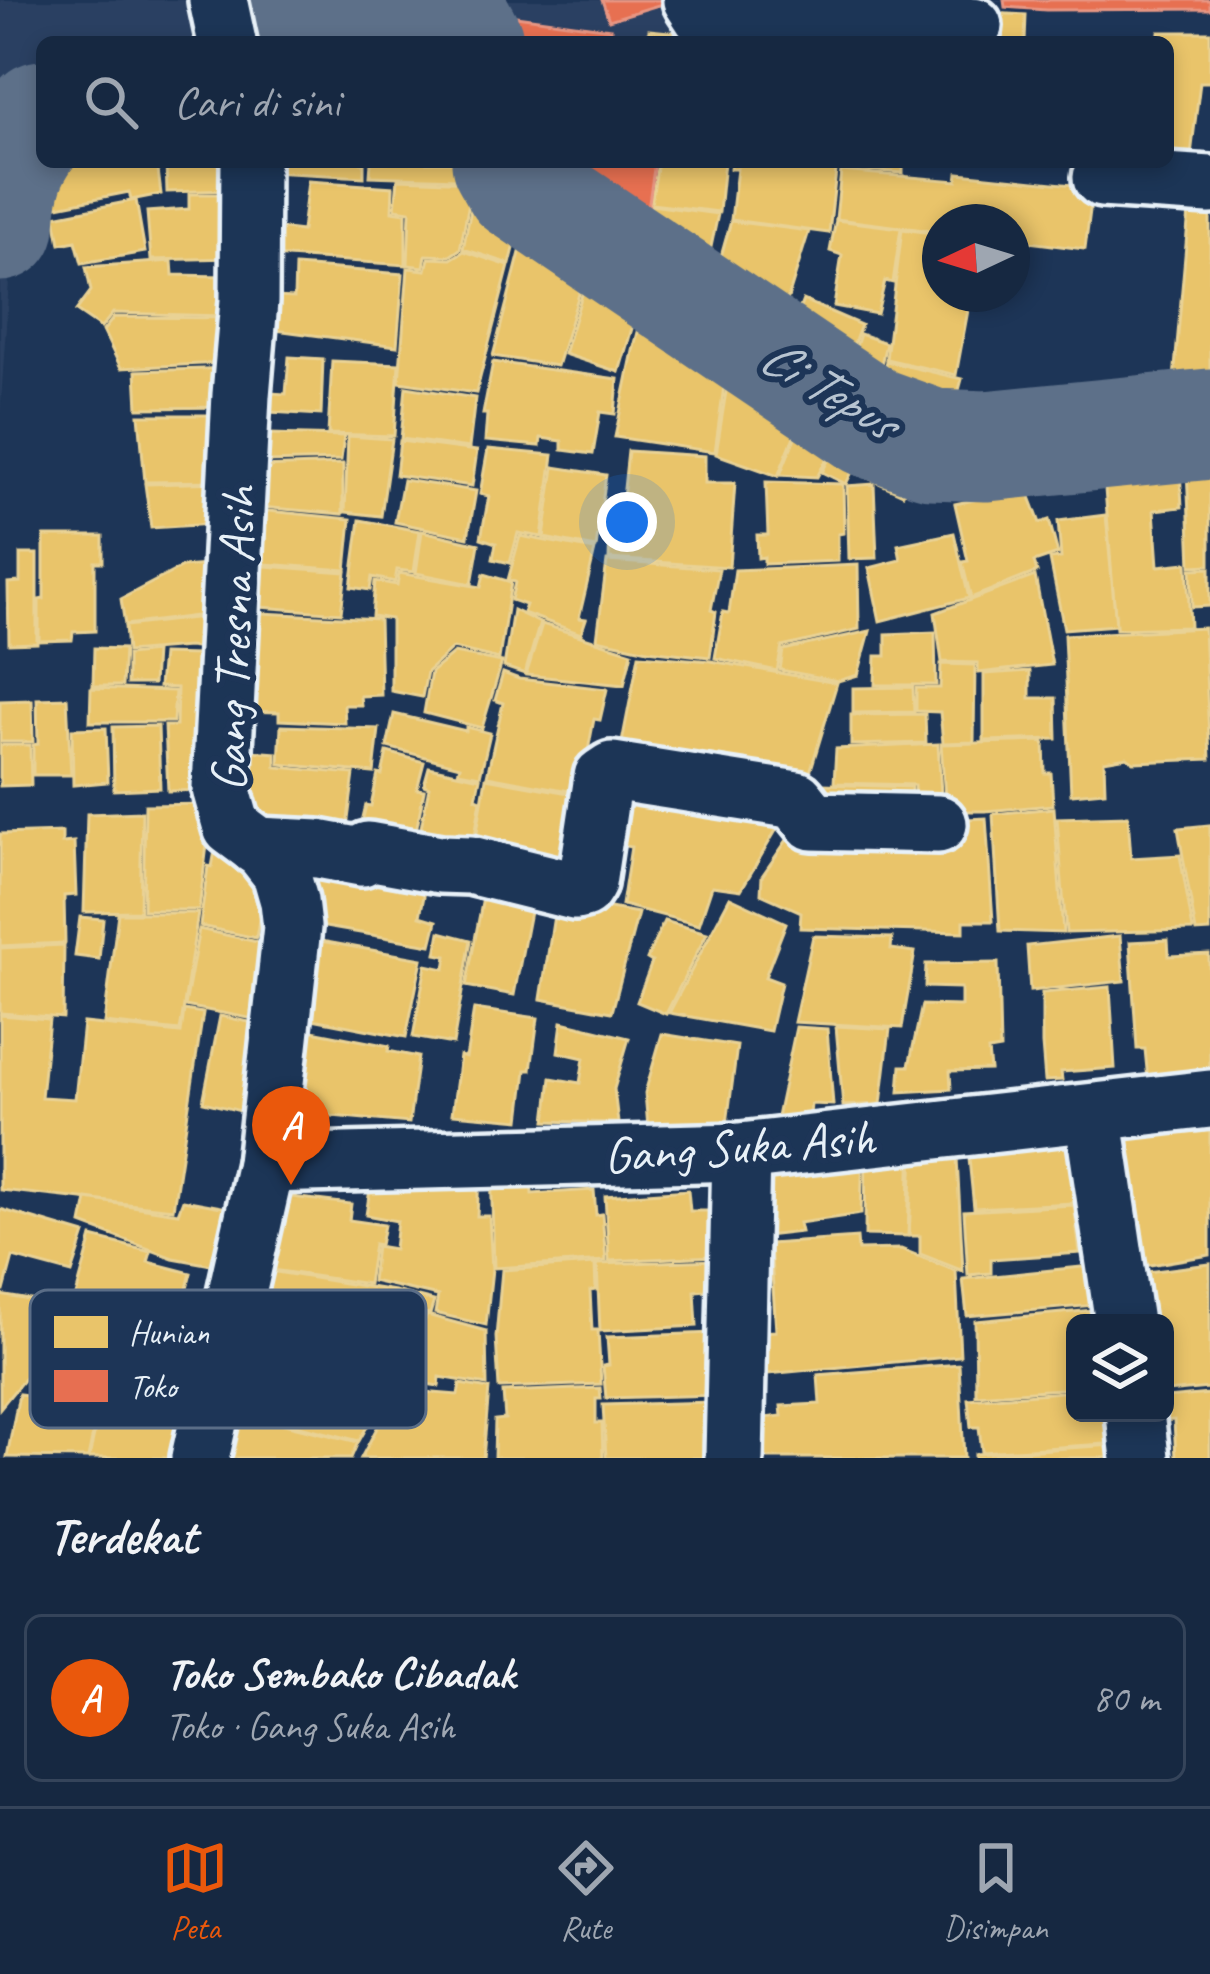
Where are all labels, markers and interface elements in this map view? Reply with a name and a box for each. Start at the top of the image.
search box [36,36,1174,168]
icon: search [78,69,144,135]
text: Cari di sini [174,74,340,131]
north arrow [922,204,1030,312]
water label: Ci Tepus [748,321,916,459]
street label: Gang Tresna Asih [196,483,270,793]
your location [597,492,657,552]
pin: A [252,1086,330,1185]
street label: Gang Suka Asih [602,1104,878,1187]
legend [30,1290,426,1428]
text: Hunian [129,1312,209,1354]
map controls [1066,1314,1174,1422]
button: layers [1066,1314,1174,1422]
text: Toko [129,1366,180,1408]
text: Terdekat [48,1504,197,1568]
text: Toko Sembako Cibadak [165,1645,514,1702]
text: A [80,1674,100,1723]
text: 80 m [1093,1674,1159,1723]
text: Toko · Gang Suka Asih [165,1702,455,1751]
tab: Peta [162,1835,228,1949]
tab: Rute [553,1835,619,1949]
tab: Disimpan [943,1835,1048,1949]

